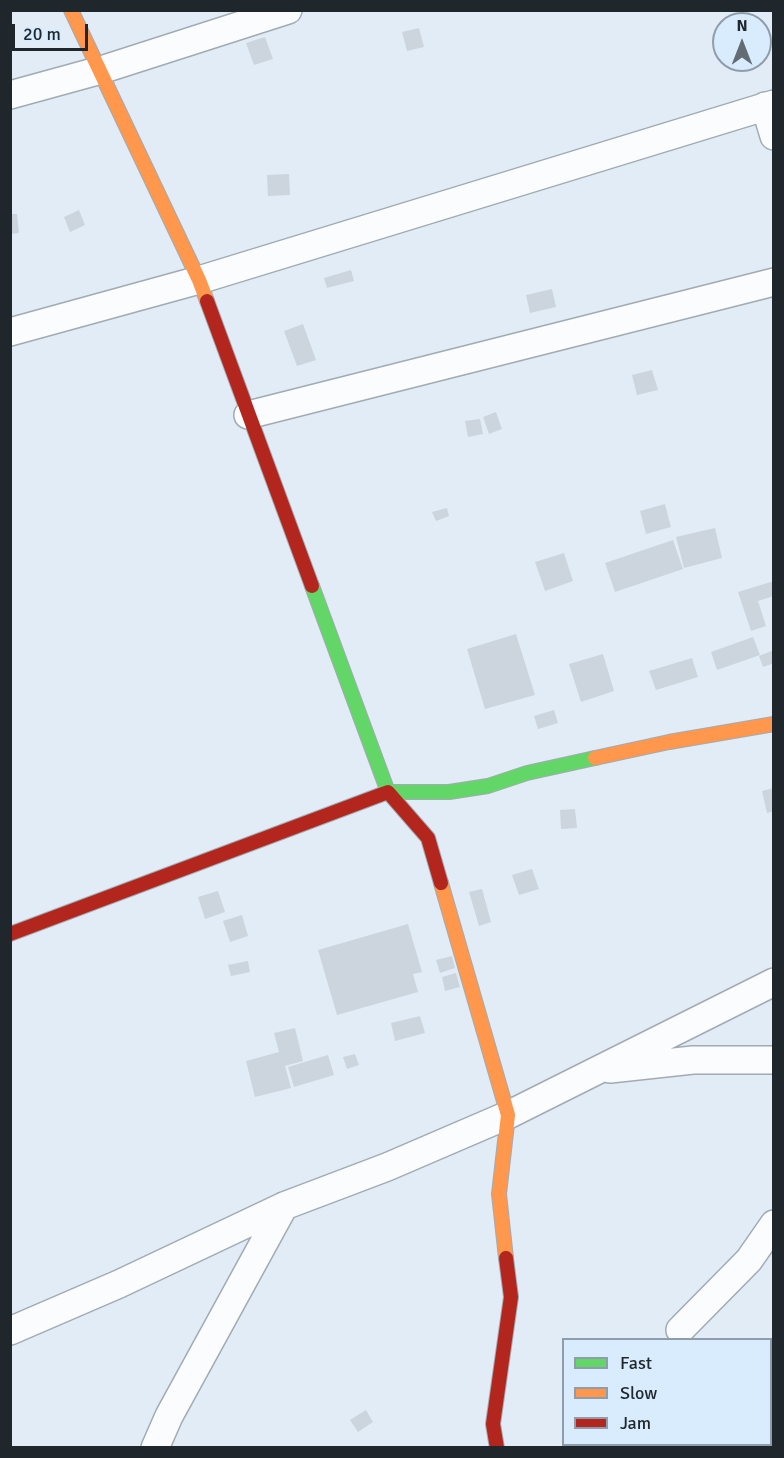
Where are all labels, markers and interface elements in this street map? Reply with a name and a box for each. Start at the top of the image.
scale bar [15,12,92,50]
north arrow [712,12,772,72]
text: N [736,16,748,36]
text: 20 m [23,23,61,45]
legend [562,1338,772,1446]
text: Fast [620,1352,652,1374]
text: Slow [620,1382,657,1404]
text: Jam [620,1412,651,1434]

